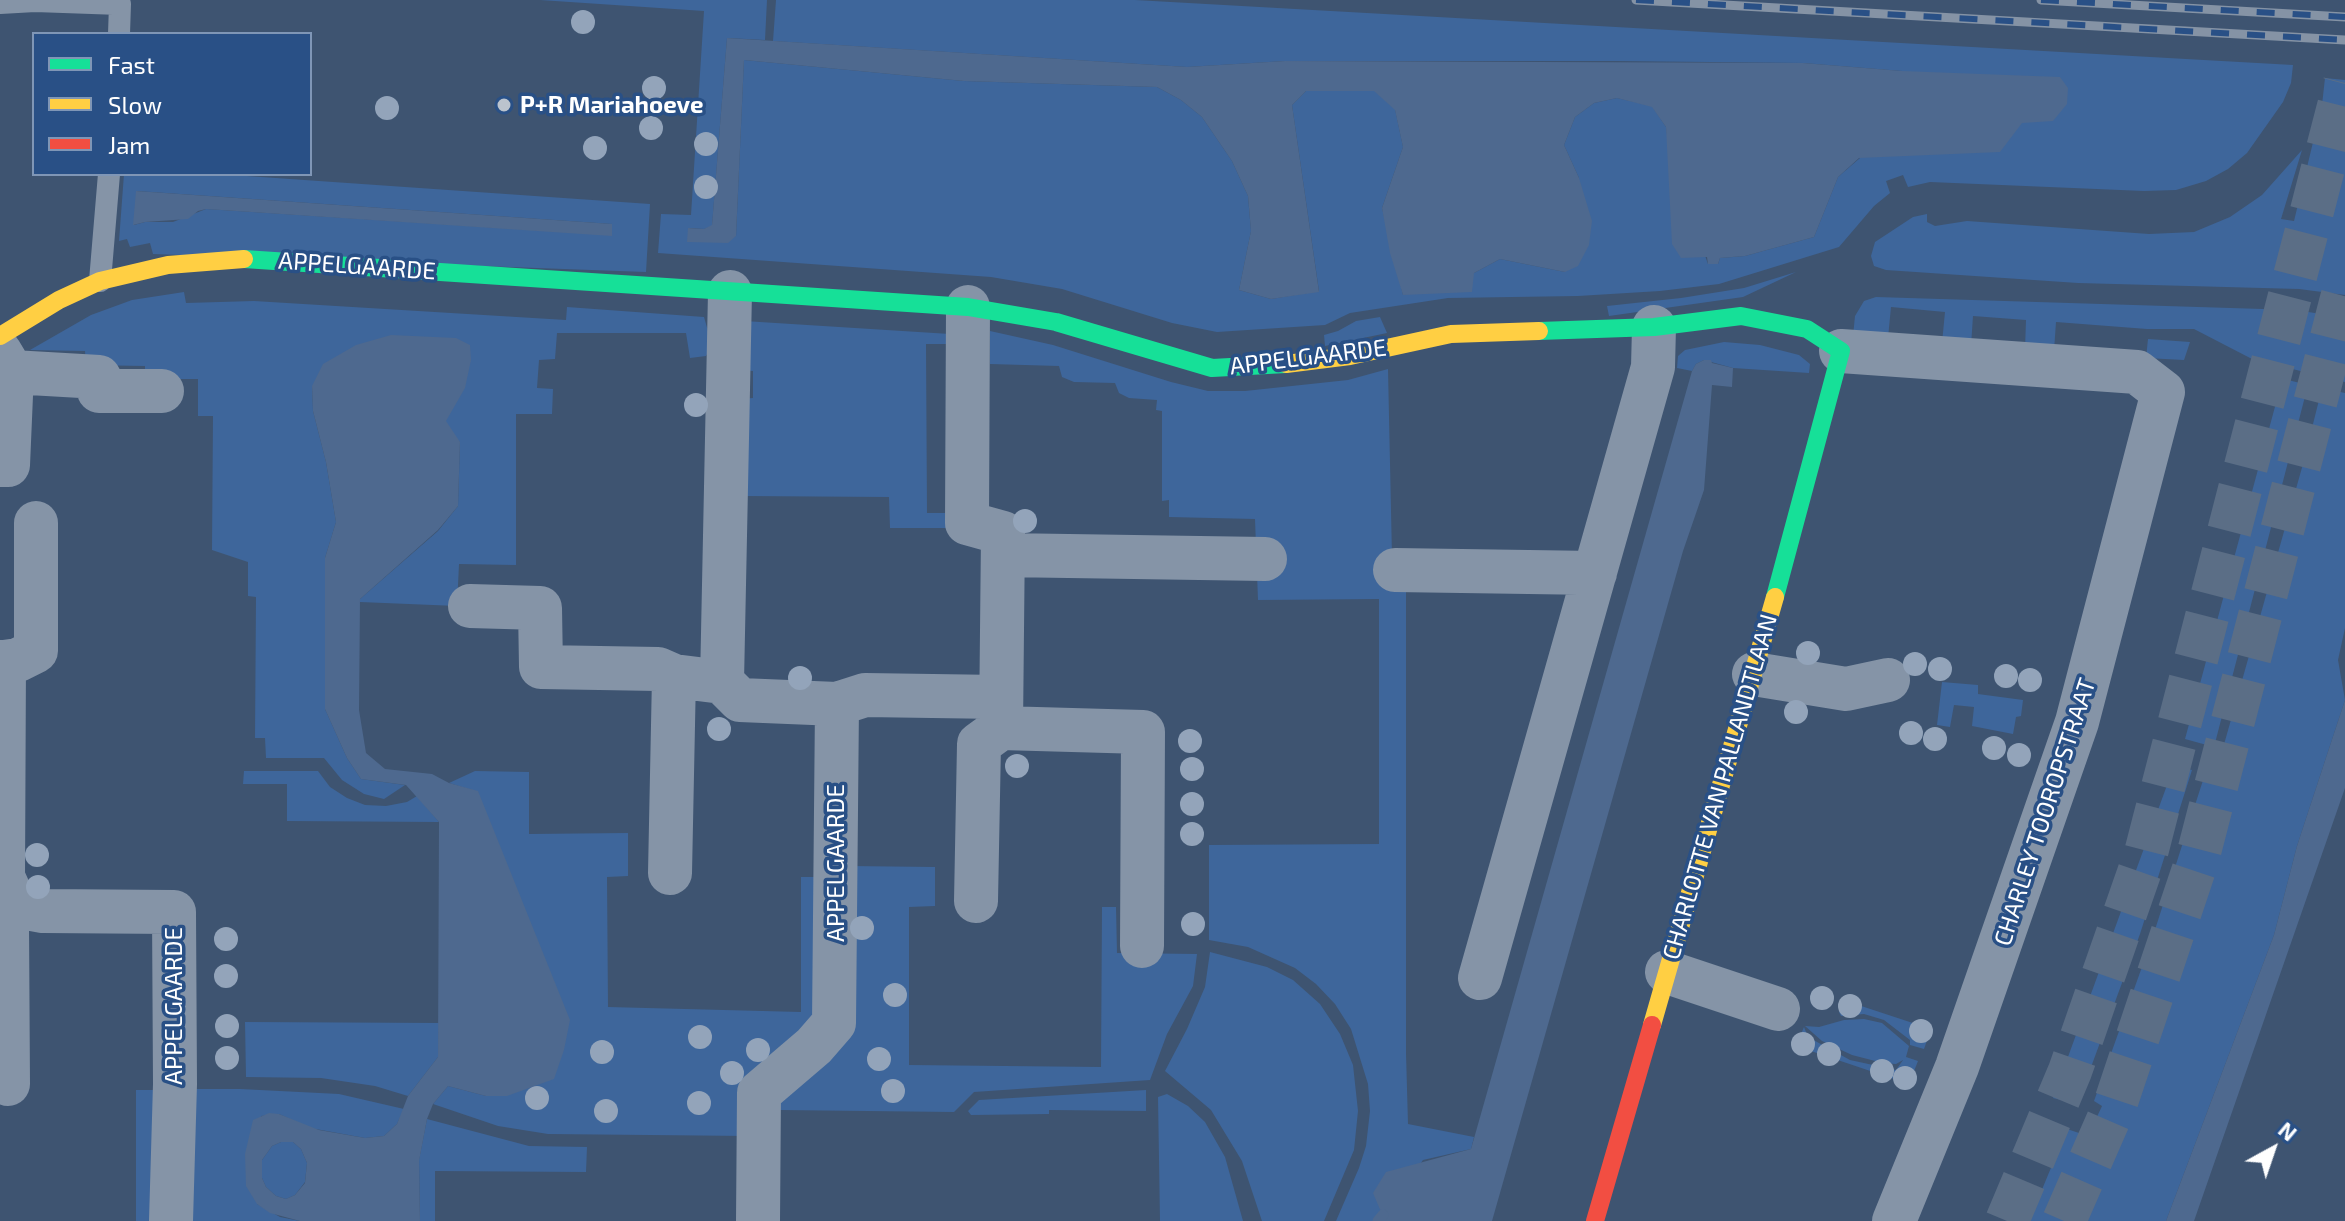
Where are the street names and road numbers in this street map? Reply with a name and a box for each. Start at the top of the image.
street label: APPELGAARDE [277,246,437,286]
street label: APPELGAARDE [1228,333,1388,381]
street label: CHARLOTTE VAN PALLANDTLAAN [1657,611,1783,963]
street label: CHARLEY TOOROPSTRAAT [1988,675,2102,949]
street label: APPELGAARDE [822,784,850,942]
street label: APPELGAARDE [160,927,188,1085]

